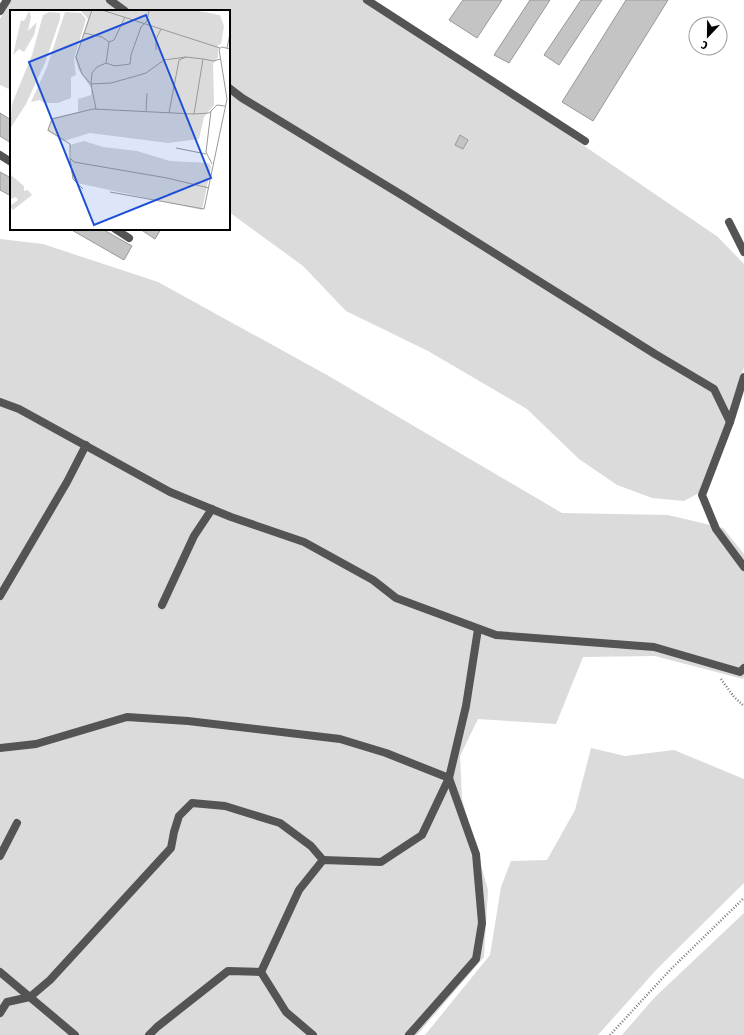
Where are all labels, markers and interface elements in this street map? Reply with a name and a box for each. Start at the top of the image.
inset map [10,10,230,230]
north arrow [688,16,728,56]
text: С [699,38,710,52]

